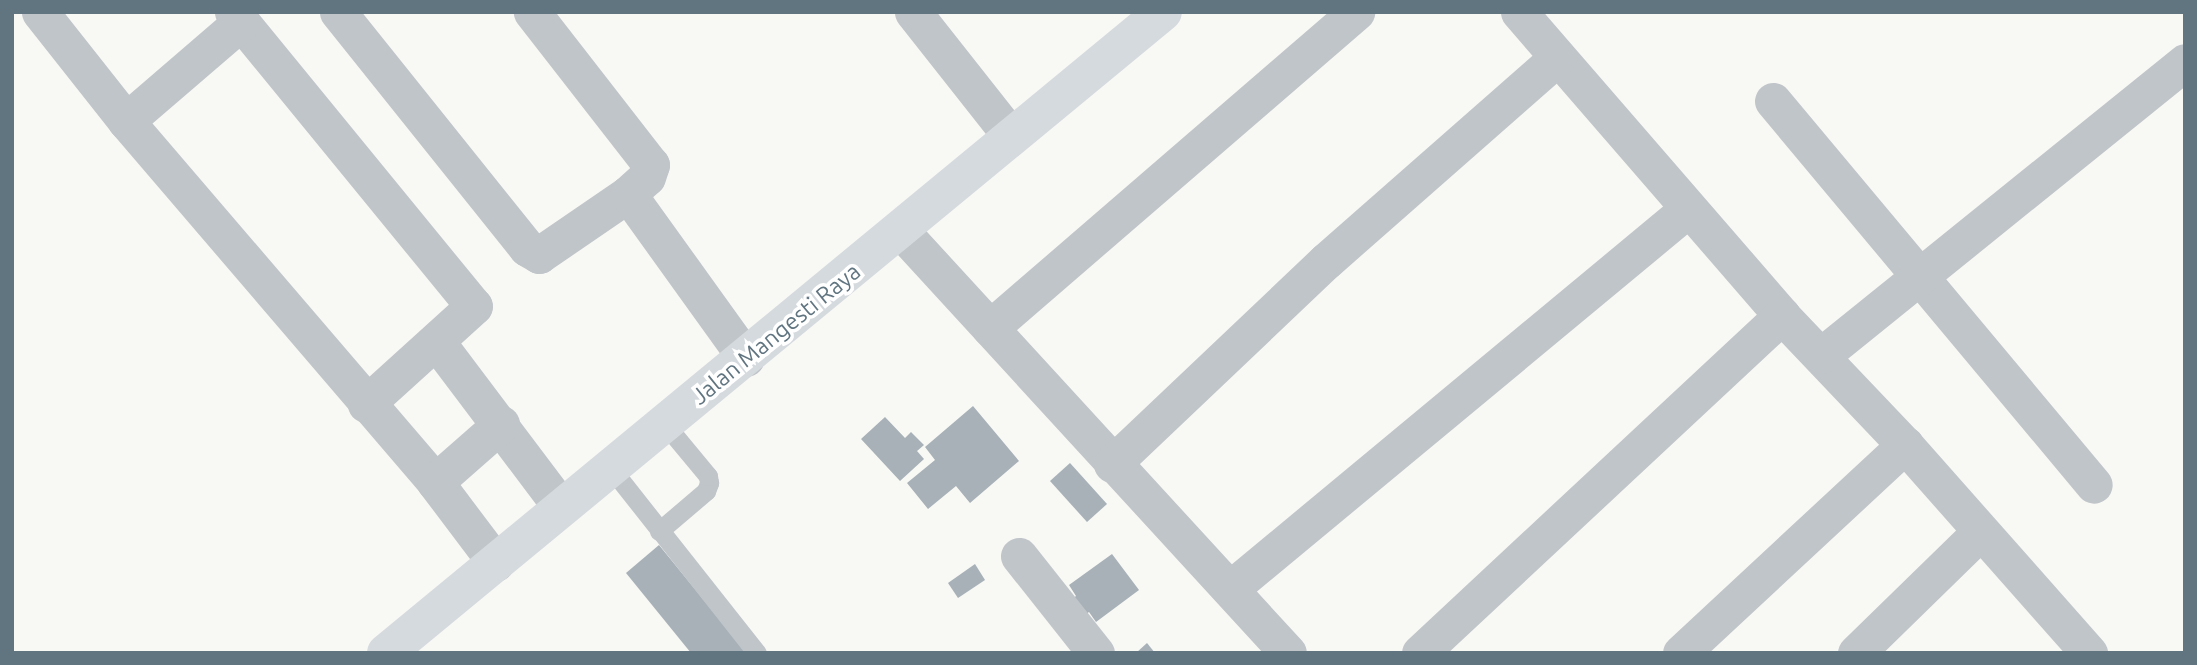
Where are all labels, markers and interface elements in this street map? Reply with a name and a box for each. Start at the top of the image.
street label: Jalan Mangesti Raya [686,257,866,411]

